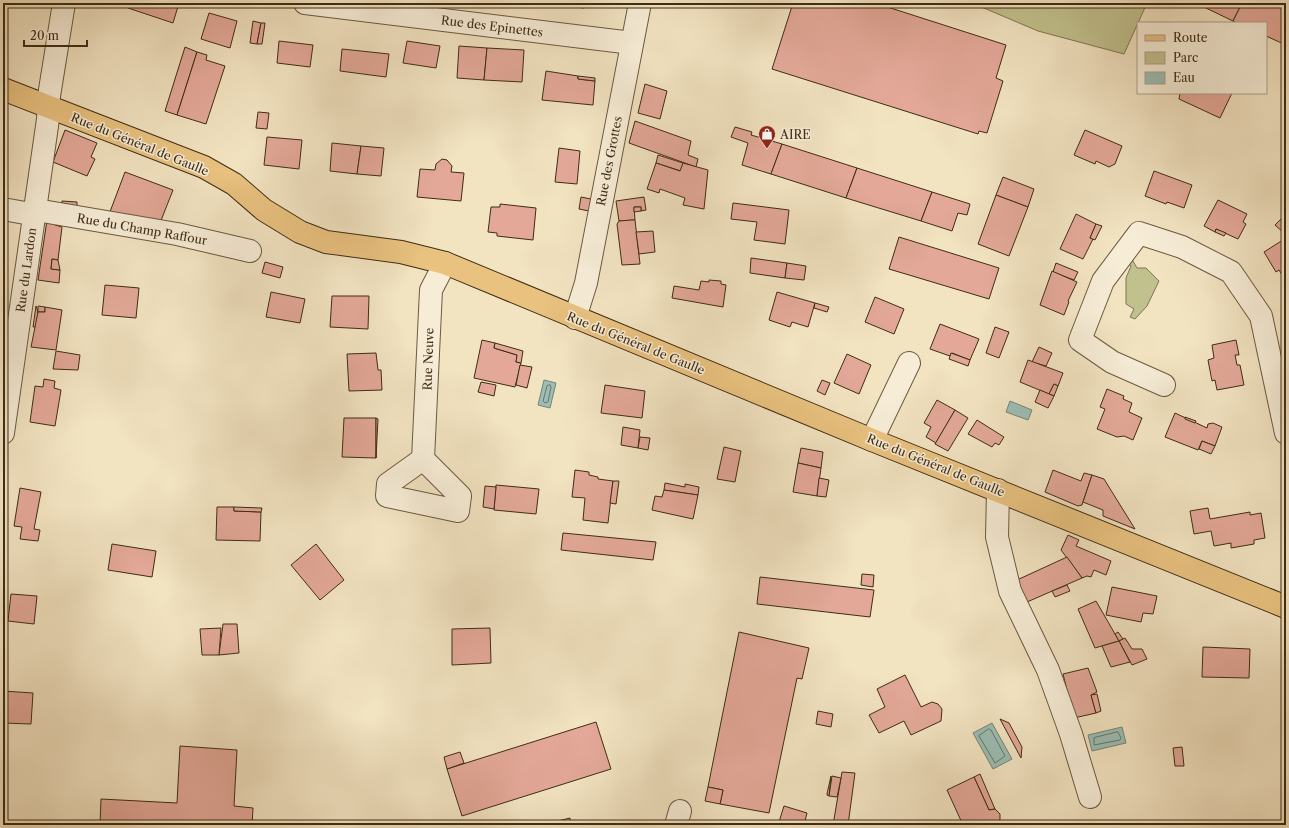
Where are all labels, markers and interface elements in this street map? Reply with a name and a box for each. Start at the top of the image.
street label: Rue des Epinettes [440,12,544,40]
scale bar [24,22,87,48]
legend [1137,22,1267,94]
text: 20 m [30,28,59,43]
text: Route [1173,30,1208,45]
text: Parc [1173,50,1198,65]
text: Eau [1173,70,1196,85]
street label: Rue du Général de Gaulle [69,109,211,179]
street label: Rue des Grottes [593,115,625,207]
shop icon: AIRE [757,124,777,149]
place label: AIRE [779,127,810,142]
street label: Rue du Champ Raffour [76,210,208,248]
street label: Rue du Lardon [13,226,39,313]
street label: Rue du Général de Gaulle [565,308,707,378]
street label: Rue Neuve [419,327,437,391]
street label: Rue du Général de Gaulle [865,430,1007,500]

